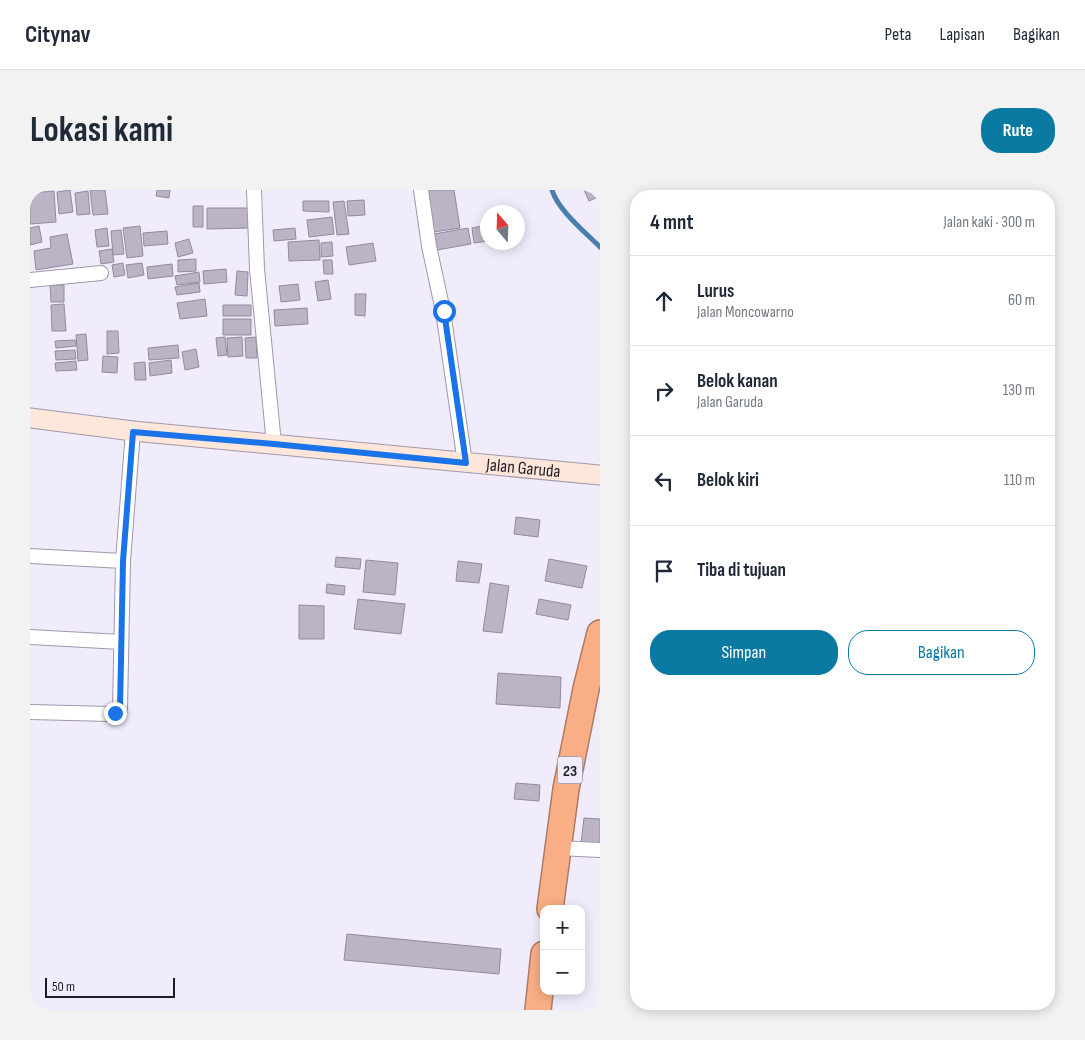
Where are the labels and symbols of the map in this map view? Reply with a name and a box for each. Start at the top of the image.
north arrow [480,205,525,250]
route start [433,300,456,323]
street label: Jalan Garuda [484,454,562,482]
route end [104,702,127,725]
road number: 23 [558,756,582,784]
scale bar [45,975,175,998]

